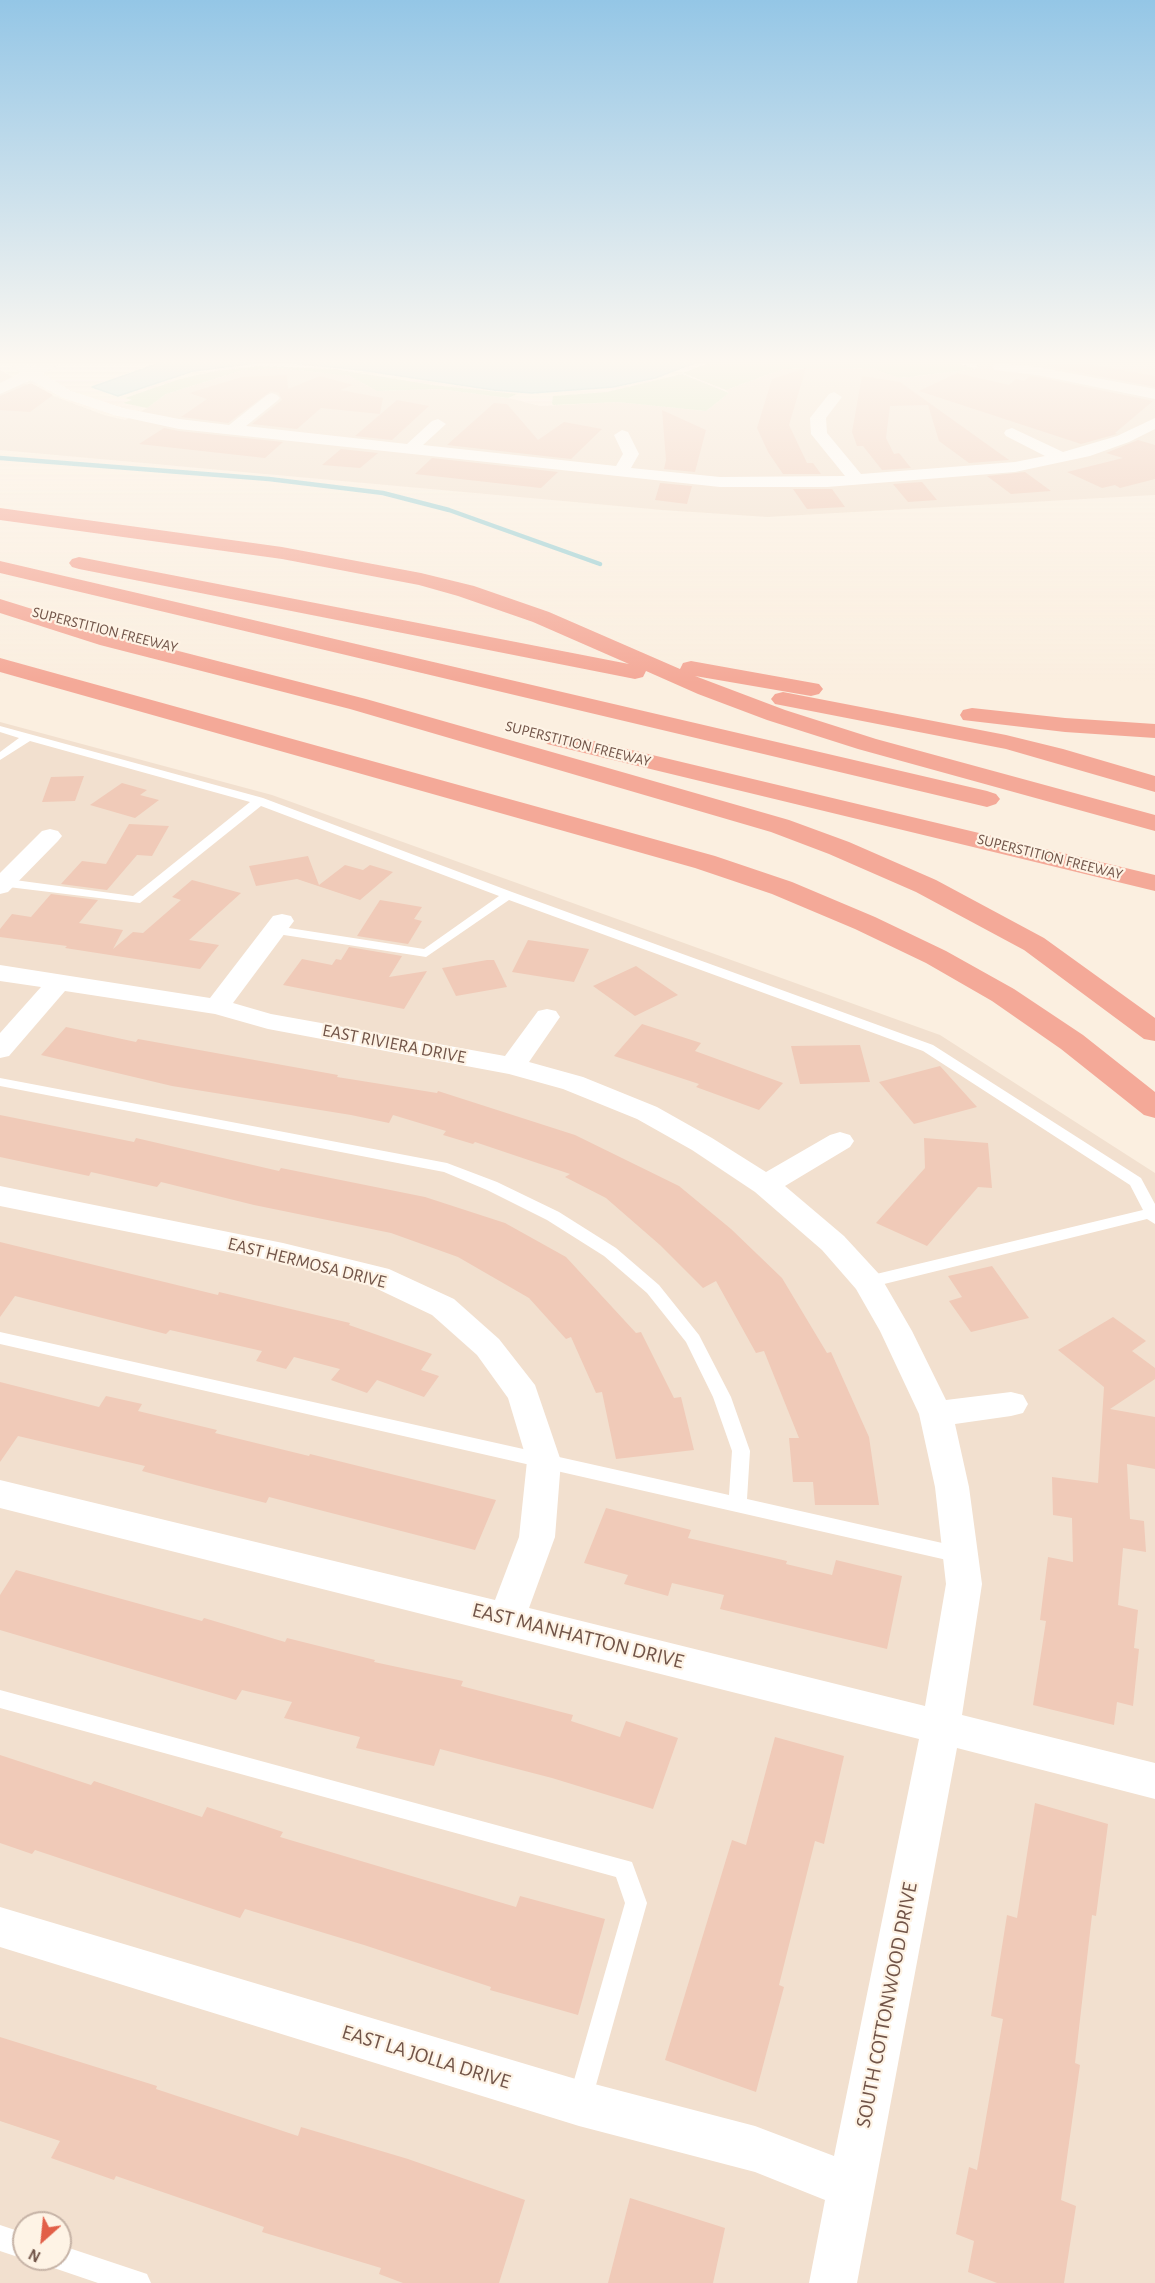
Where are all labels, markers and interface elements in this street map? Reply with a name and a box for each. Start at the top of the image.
street label: SUPERSTITION FREEWAY [30,603,180,657]
street label: SUPERSTITION FREEWAY [503,717,653,771]
street label: SUPERSTITION FREEWAY [975,830,1125,884]
street label: EAST RIVIERA DRIVE [320,1020,468,1068]
street label: EAST HERMOSA DRIVE [226,1233,388,1293]
street label: EAST MANHATTON DRIVE [470,1597,686,1675]
street label: SOUTH COTTONWOOD DRIVE [851,1880,923,2130]
street label: EAST LA JOLLA DRIVE [339,2019,513,2095]
north arrow [12,2211,72,2271]
text: N [26,2246,43,2265]

